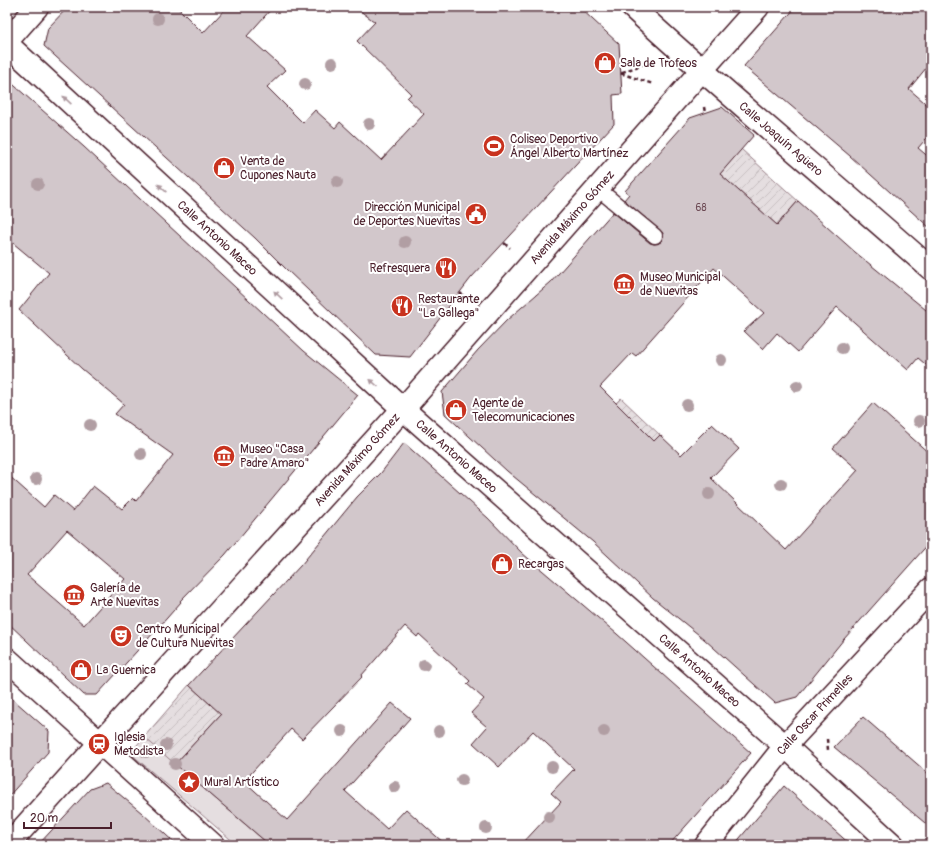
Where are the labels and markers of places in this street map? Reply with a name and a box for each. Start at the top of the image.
shop icon: Sala de Trofeos [592,50,618,76]
place label: Sala de Trofeos [620,56,697,71]
place label: Coliseo Deportivo Ángel Alberto Martínez [510,132,629,161]
sports icon: Coliseo Deportivo Ángel Alberto Martínez [481,133,507,159]
place label: Venta de Cupones Nauta [240,154,316,183]
shop icon: Venta de Cupones Nauta [211,155,237,181]
place label: Dirección Municipal de Deportes Nuevitas [354,200,461,229]
public building icon: Dirección Municipal de Deportes Nuevitas [463,201,489,227]
restaurant icon: Refresquera [433,255,459,281]
place label: Refresquera [370,261,430,276]
place label: Museo Municipal de Nuevitas [640,270,721,299]
museum icon: Museo Municipal de Nuevitas [611,271,637,297]
place label: Restaurante "La Gallega" [418,292,479,321]
restaurant icon: Restaurante "La Gallega" [389,293,415,319]
place label: Agente de Telecomunicaciones [472,396,575,425]
shop icon: Agente de Telecomunicaciones [443,397,469,423]
place label: Museo "Casa Padre Amaro" [240,442,309,471]
museum icon: Museo "Casa Padre Amaro" [211,443,237,469]
shop icon: Recargas [489,551,515,577]
place label: Recargas [518,557,564,572]
place label: Galería de Arte Nuevitas [90,581,159,610]
museum icon: Galería de Arte Nuevitas [61,582,87,608]
place label: Centro Municipal de Cultura Nuevitas [136,622,234,651]
theatre icon: Centro Municipal de Cultura Nuevitas [108,623,134,649]
shop icon: La Guernica [68,657,94,683]
place label: La Guernica [96,663,156,678]
place label: Iglesia Metodista [114,730,164,759]
station icon: Iglesia Metodista [86,731,112,757]
place icon: Mural Artístico [176,769,202,795]
place label: Mural Artístico [204,775,280,790]

